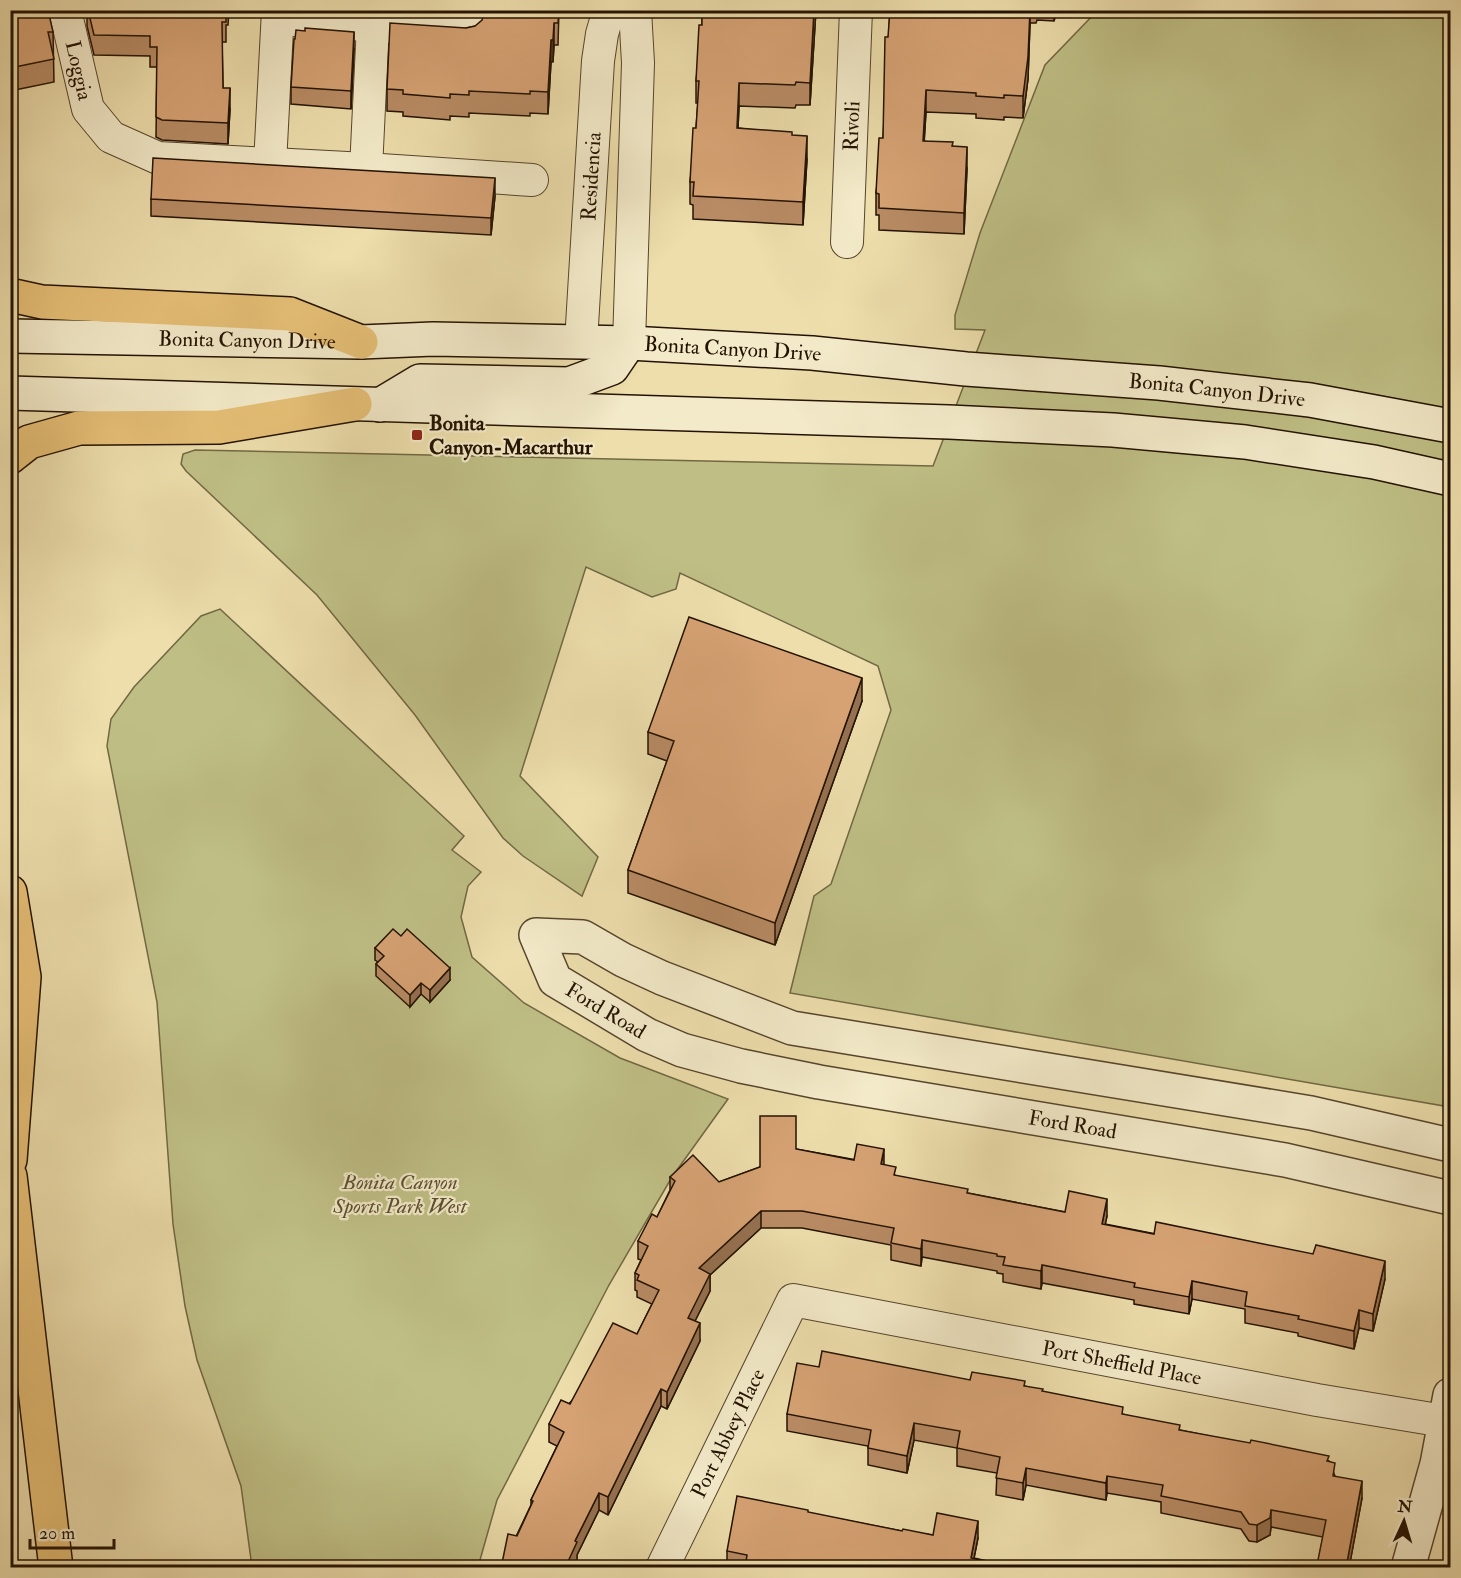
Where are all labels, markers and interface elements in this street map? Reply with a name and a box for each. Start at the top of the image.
street label: Loggia [59,38,99,103]
street label: Rivoli [838,100,866,152]
street label: Residencia [575,131,608,222]
street label: Bonita Canyon Drive [158,326,336,356]
street label: Bonita Canyon Drive [643,331,823,368]
street label: Bonita Canyon Drive [1128,368,1307,413]
place label: Bonita Canyon-Macarthur [429,410,594,461]
marker: Bonita Canyon-Macarthur [410,428,424,442]
street label: Ford Road [560,976,651,1046]
street label: Ford Road [1026,1104,1119,1146]
park label: Bonita Canyon Sports Park West [332,1169,468,1220]
street label: Port Sheffield Place [1040,1335,1204,1392]
street label: Port Abbey Place [685,1364,771,1503]
north arrow [1374,1491,1434,1551]
text: N [1396,1496,1413,1518]
scale bar [30,1512,114,1550]
text: 20 m [39,1522,75,1545]

